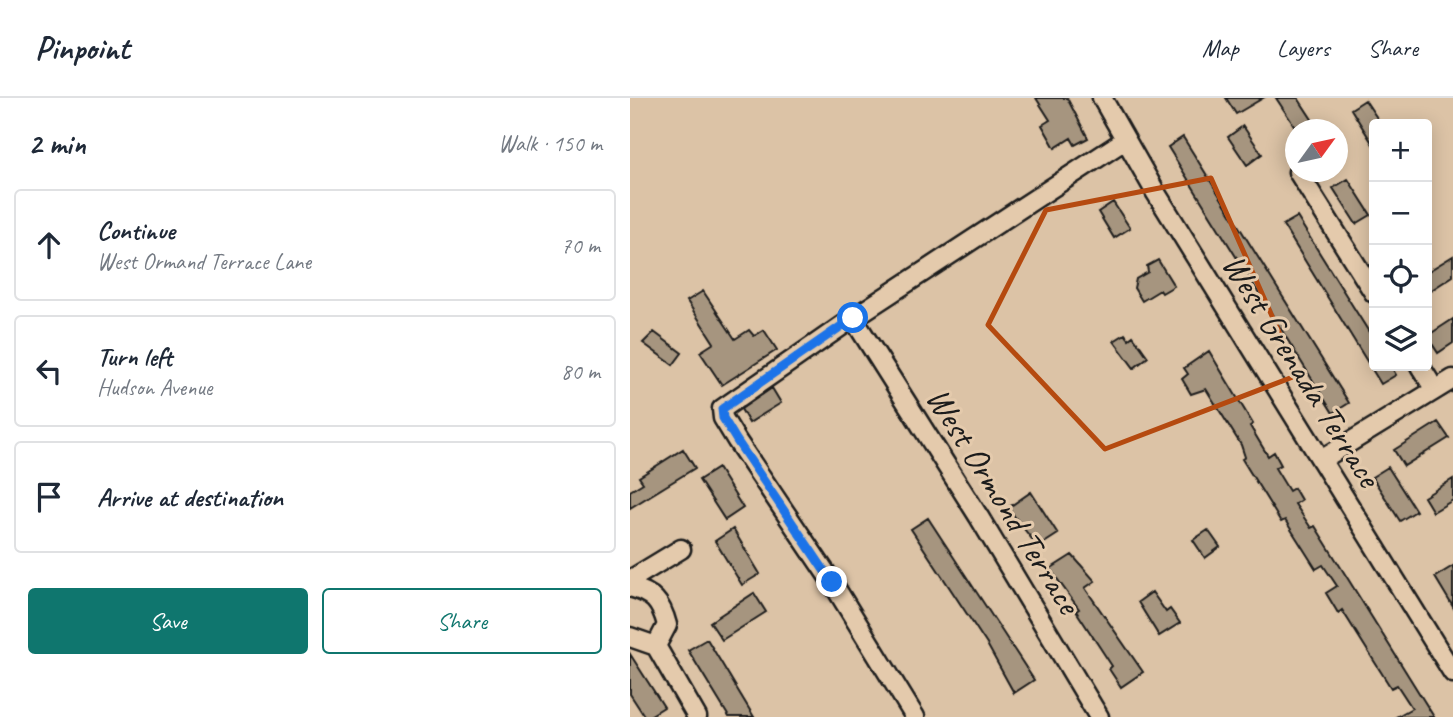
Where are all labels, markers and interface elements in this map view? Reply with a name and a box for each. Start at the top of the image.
text: Pinpoint [35,27,129,69]
text: Map [1202,33,1239,63]
text: Layers [1277,33,1330,63]
text: Share [1368,33,1418,63]
north arrow [1285,119,1348,182]
map controls [1369,119,1432,371]
button: + [1369,119,1432,182]
text: 2 min [28,125,85,163]
text: Walk · 150 m [498,129,602,158]
button: − [1369,182,1432,245]
text: Continue [97,214,175,247]
icon: ahead [30,226,68,264]
text: 70 m [561,231,600,260]
street label: West Grenada Terrace [1212,245,1393,497]
button: locate [1369,245,1432,308]
text: West Ormand Terrace Lane [97,247,311,276]
route start [837,302,868,333]
button: layers [1369,308,1432,371]
text: Turn left [97,340,172,373]
icon: left [30,352,68,390]
text: 80 m [561,357,600,386]
text: Hudson Avenue [97,373,212,402]
street label: West Ormond Terrace [916,379,1093,624]
icon: arrive [30,478,68,516]
text: Arrive at destination [97,481,283,514]
route end [816,566,847,597]
button: Save [28,588,308,654]
button: Share [322,588,602,654]

